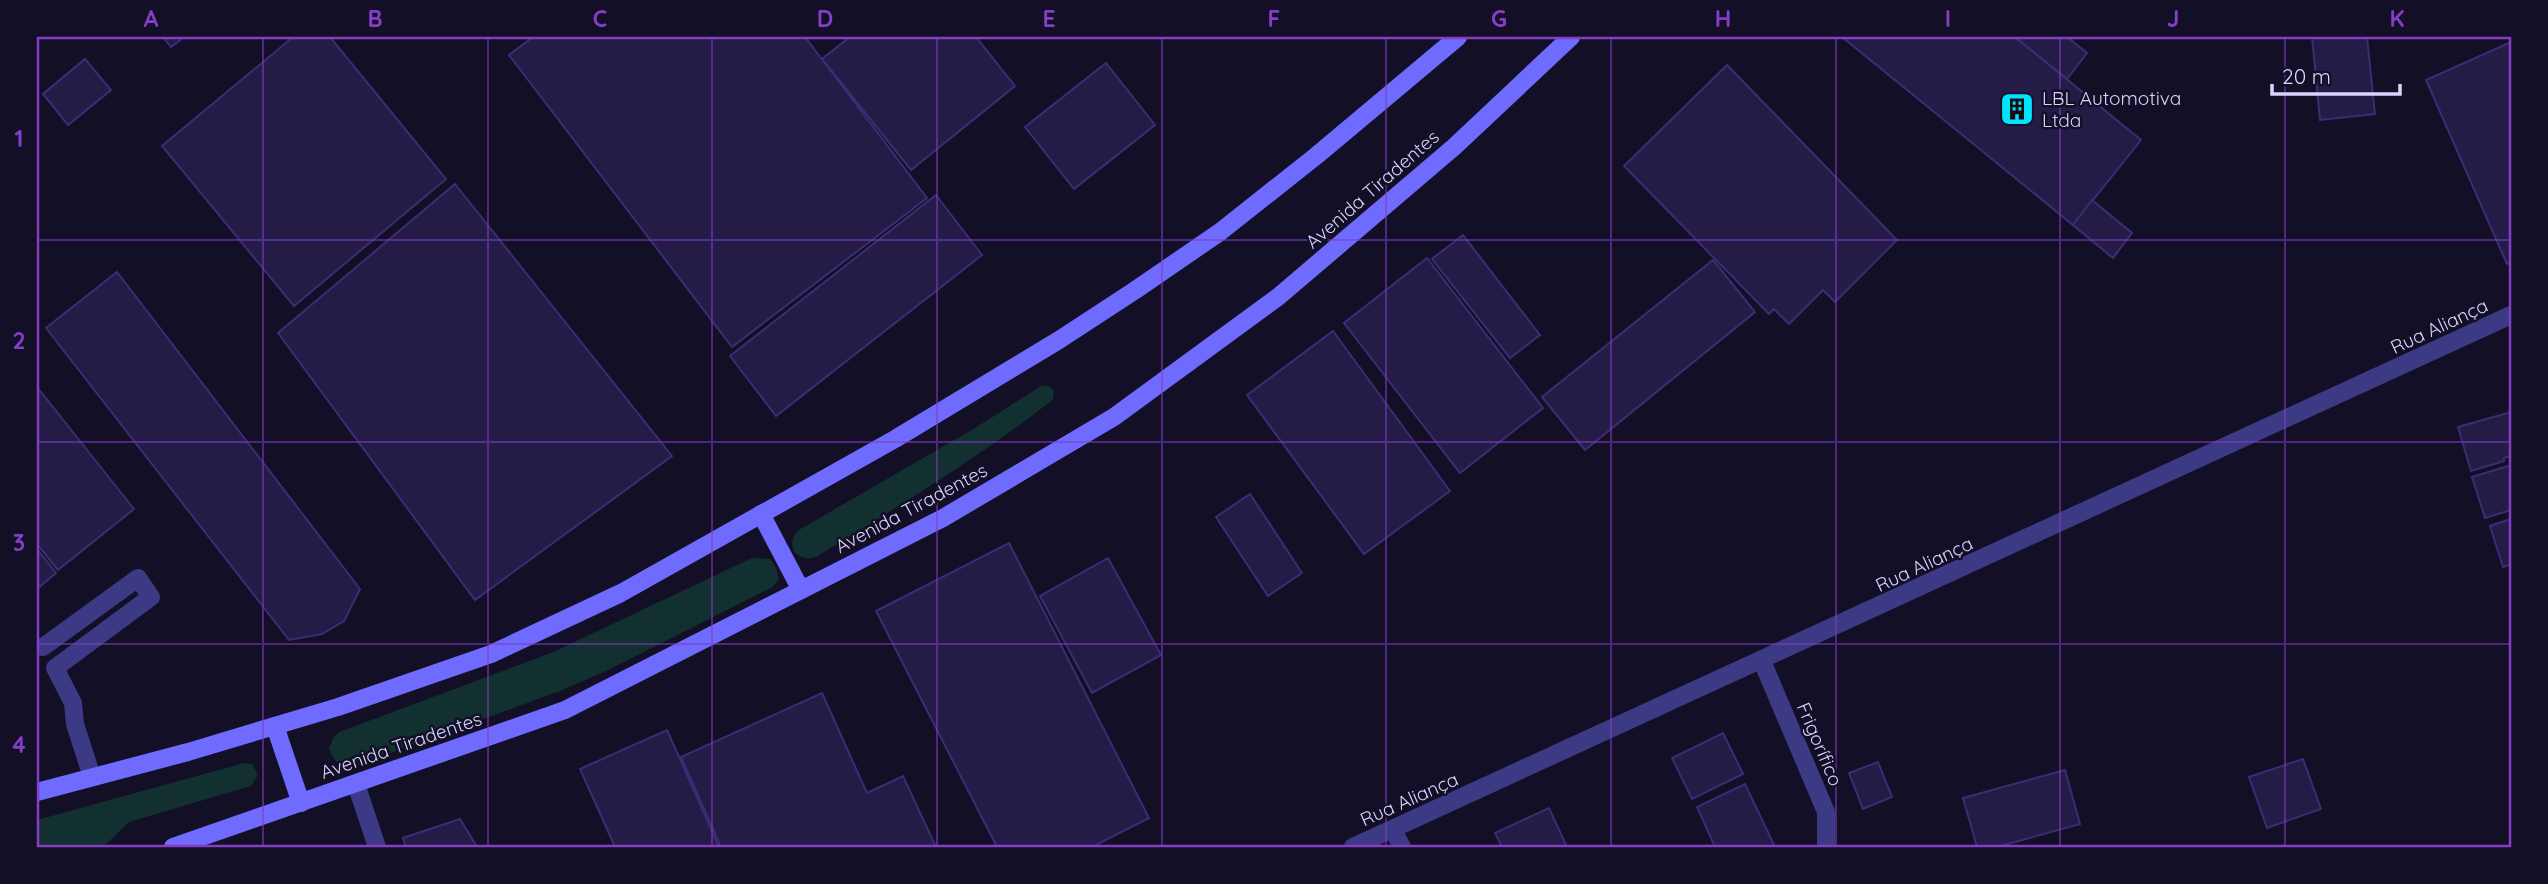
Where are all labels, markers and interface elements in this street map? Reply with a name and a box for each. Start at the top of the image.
text: A [144,4,159,33]
text: B [367,4,383,33]
text: C [593,4,607,33]
text: D [817,4,833,33]
text: E [1042,4,1056,33]
text: F [1268,4,1280,33]
text: G [1491,4,1507,33]
text: H [1715,4,1731,33]
text: I [1945,4,1951,33]
text: J [2167,4,2179,33]
text: K [2389,4,2405,33]
scale bar [2272,52,2399,96]
text: 20 m [2282,63,2331,89]
place label: LBL Automotiva Ltda [2042,86,2181,132]
building icon: LBL Automotiva Ltda [1998,90,2036,128]
text: 1 [15,124,23,153]
street label: Avenida Tiradentes [1300,124,1444,254]
street label: Rua Aliança [2387,293,2491,359]
text: 2 [12,326,26,355]
street label: Avenida Tiradentes [831,458,991,558]
text: 3 [13,528,25,557]
street label: Rua Aliança [1872,531,1976,597]
street label: Frigorífico [1792,699,1848,789]
street label: Avenida Tiradentes [317,706,485,784]
text: 4 [12,730,26,759]
street label: Rua Aliança [1356,767,1462,831]

